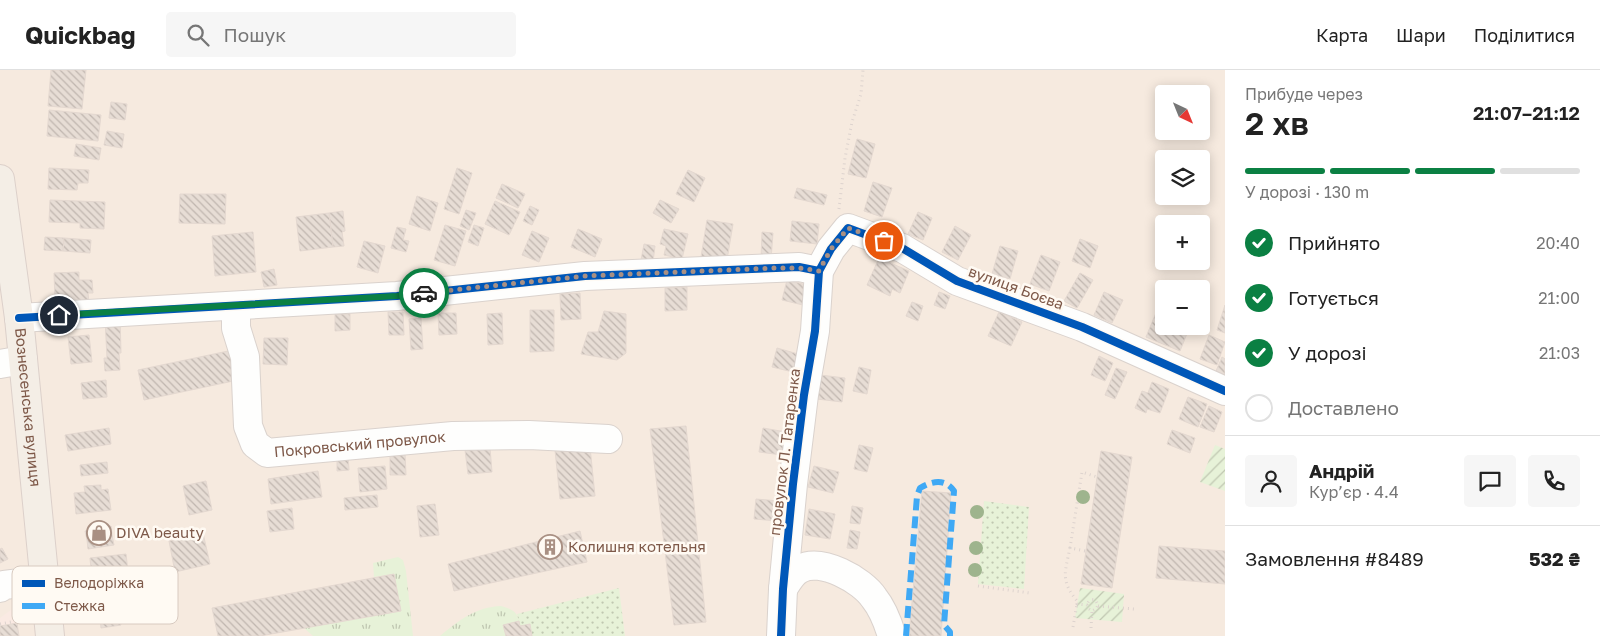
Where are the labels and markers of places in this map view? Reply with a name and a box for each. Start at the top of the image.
pin [863,220,905,262]
pin [38,294,80,336]
shop icon: DIVA beauty [86,520,112,546]
place label: DIVA beauty [116,523,204,541]
building icon: Колишня котельня [537,534,563,560]
place label: Колишня котельня [568,537,706,555]

